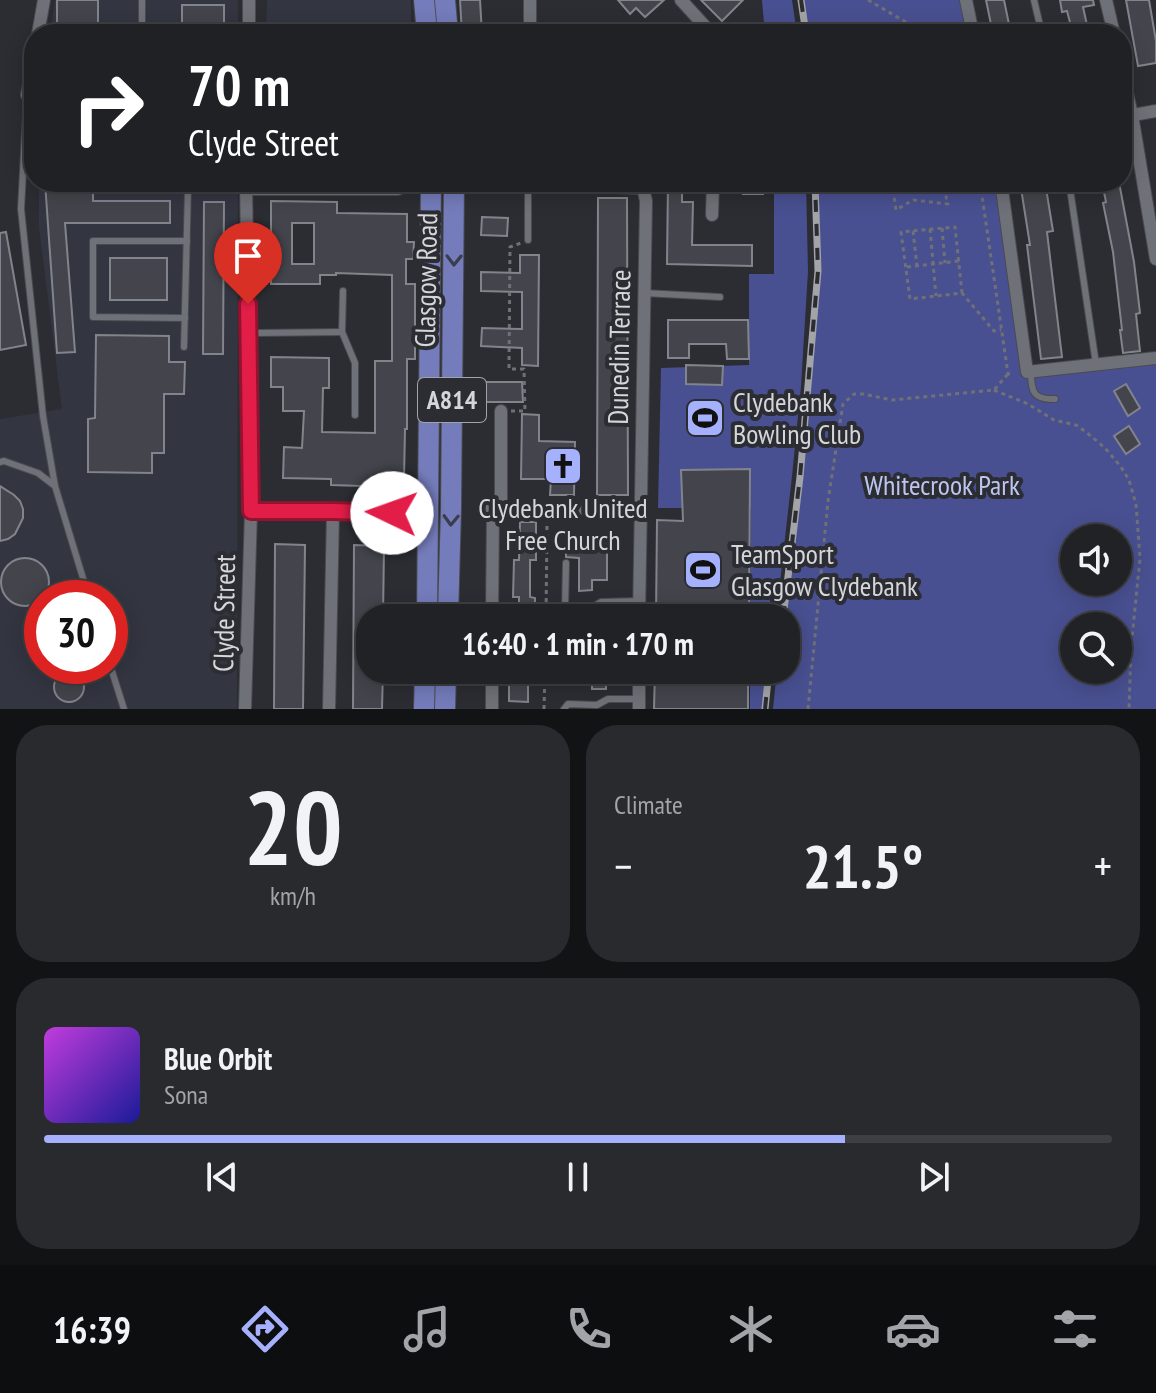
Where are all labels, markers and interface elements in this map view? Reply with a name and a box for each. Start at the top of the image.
text: 70 m [188,49,290,121]
icon: right [56,56,160,160]
text: Clyde Street [188,119,339,166]
street label: Glasgow Road [406,212,445,348]
pin [214,222,282,304]
icon: arrive [226,234,270,278]
one-way arrow [445,254,463,267]
street label: Dunedin Terrace [599,269,638,425]
road number: A814 [418,378,486,422]
place label: Clydebank Bowling Club [733,383,861,452]
sports icon: Clydebank Bowling Club [684,397,726,439]
church icon: Clydebank United Free Church [542,445,584,487]
park label: Whitecrook Park [864,466,1020,503]
position arrow [350,471,434,555]
place label: Clydebank United Free Church [478,489,648,558]
one-way arrow [442,514,459,527]
map controls [1060,524,1132,684]
button: sound [1060,524,1132,596]
place label: TeamSport Glasgow Clydebank [731,535,918,604]
sports icon: TeamSport Glasgow Clydebank [682,549,724,591]
street label: Clyde Street [204,554,243,672]
speed limit sign: 30 [24,580,128,684]
button: search [1060,612,1132,684]
text: 16:40 · 1 min · 170 m [462,624,694,663]
text: 20 [243,759,343,894]
text: Climate [614,788,683,821]
text: 21.5° [803,827,923,905]
text: − [614,837,632,894]
text: + [1094,837,1112,894]
text: km/h [270,879,316,912]
text: Blue Orbit [164,1039,272,1078]
text: Sona [164,1078,208,1111]
icon: previous [200,1155,244,1199]
icon: pause [556,1155,600,1199]
icon: next [912,1155,956,1199]
icon: directions [237,1301,293,1357]
icon: music [399,1301,455,1357]
icon: phone [561,1301,617,1357]
icon: climate [723,1301,779,1357]
icon: car [885,1301,941,1357]
icon: filters [1047,1301,1103,1357]
text: 16:39 [53,1306,131,1353]

